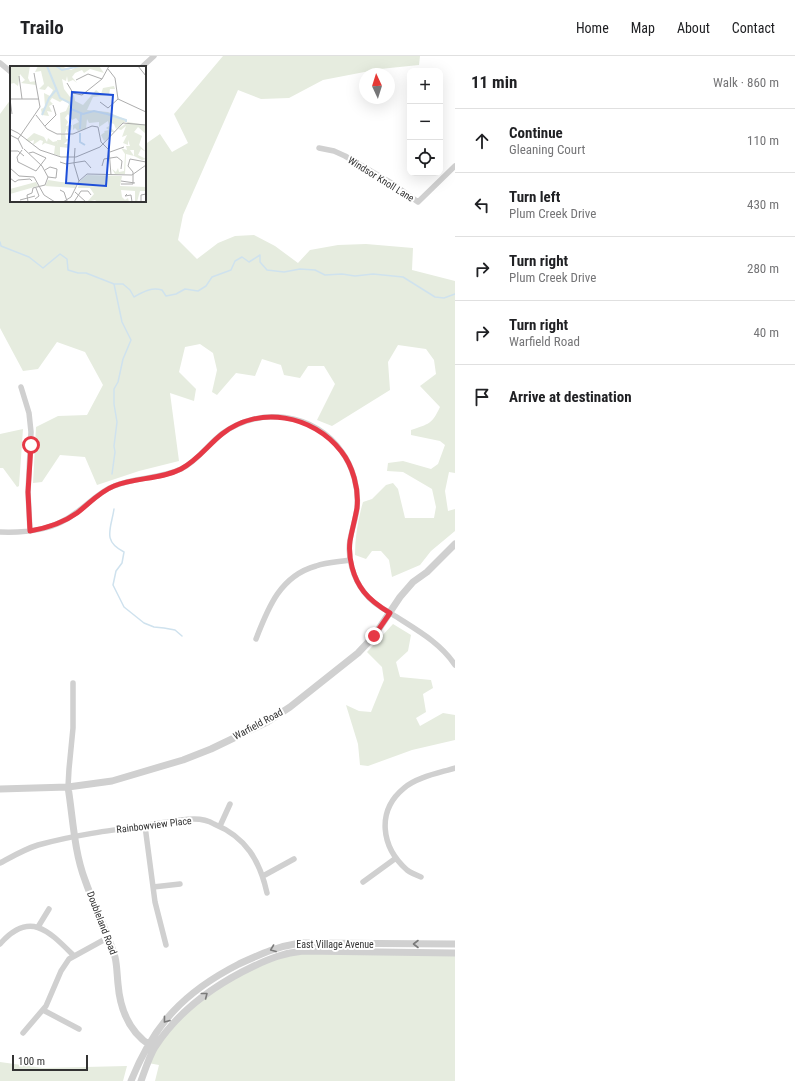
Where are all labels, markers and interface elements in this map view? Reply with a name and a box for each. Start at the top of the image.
text: Trailo [20,16,64,39]
text: Home [576,20,609,36]
text: Map [631,20,655,36]
text: About [677,20,710,36]
text: Contact [732,20,775,36]
inset map [10,66,146,202]
north arrow [359,68,395,104]
map controls [407,68,443,176]
button: + [407,68,443,104]
text: 11 min [471,72,517,92]
text: Walk · 860 m [713,75,779,90]
button: − [407,104,443,140]
text: Continue [509,124,563,142]
icon: ahead [471,130,493,152]
text: 110 m [747,133,779,148]
button: locate [407,140,443,176]
text: Gleaning Court [509,142,585,157]
street label: Windsor Knoll Lane [346,154,416,204]
text: Turn left [509,188,560,206]
icon: left [471,194,493,216]
text: 430 m [747,197,779,212]
text: Plum Creek Drive [509,206,596,221]
text: Turn right [509,252,568,270]
icon: right [471,258,493,280]
text: 280 m [747,261,779,276]
text: Plum Creek Drive [509,270,596,285]
text: Turn right [509,316,568,334]
icon: right [471,322,493,344]
text: 40 m [753,325,779,340]
text: Warfield Road [509,334,580,349]
icon: arrive [471,386,493,408]
text: Arrive at destination [509,388,632,406]
route start [22,436,40,454]
route end [365,627,383,645]
street label: Warfield Road [231,706,285,742]
street label: Rainbowview Place [116,815,193,835]
street label: Doubleland Road [85,890,119,956]
street label: East Village Avenue [296,939,374,950]
one-way arrow [413,940,419,948]
one-way arrow [269,945,276,953]
one-way arrow [200,993,207,1000]
one-way arrow [163,1016,170,1023]
scale bar [12,1053,88,1072]
text: 100 m [18,1055,45,1068]

